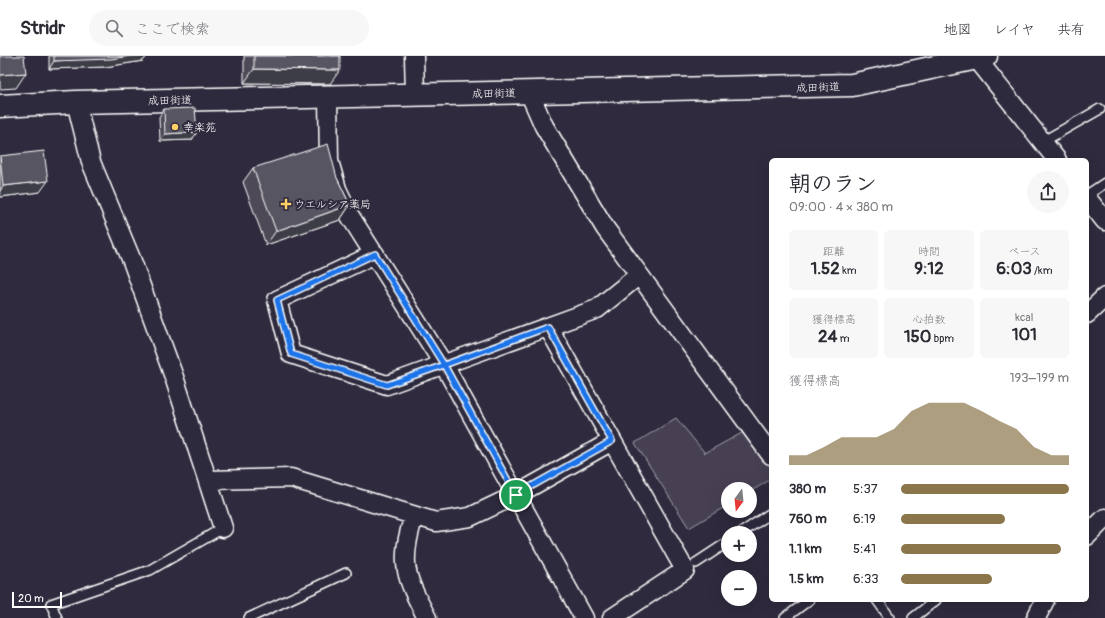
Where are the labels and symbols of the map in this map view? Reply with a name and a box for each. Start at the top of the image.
street label: 成田街道 [796,80,840,95]
street label: 成田街道 [472,87,516,100]
street label: 成田街道 [148,94,192,107]
place label: 幸楽苑 [183,121,216,134]
marker: 幸楽苑 [170,122,180,132]
place label: ウエルシア薬局 [294,198,371,211]
marker: ウエルシア薬局 [281,199,291,209]
pin [499,478,533,512]
north arrow [721,482,757,518]
scale bar [12,590,62,609]

